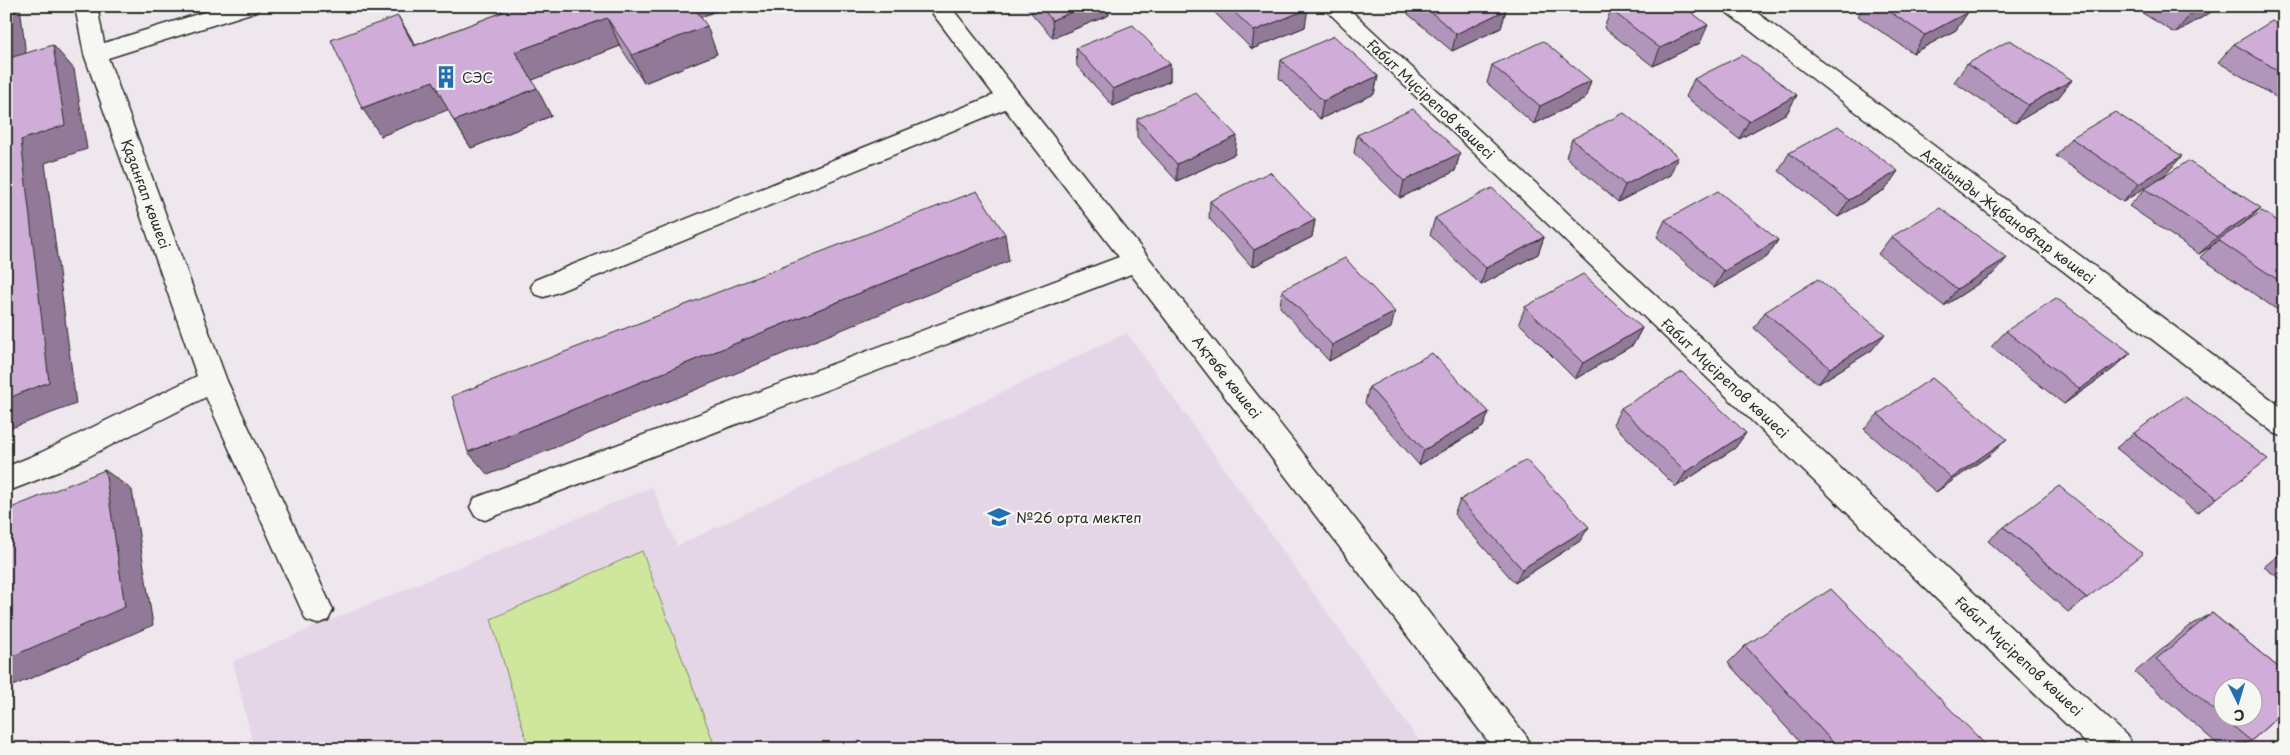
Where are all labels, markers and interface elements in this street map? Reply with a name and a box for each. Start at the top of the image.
street label: Ғабит Мүсірепов көшесі [1363,34,1499,164]
building icon: СЭС [433,64,459,90]
place label: СЭС [462,67,493,88]
street label: Қазанғап көшесі [116,136,176,252]
street label: Ағайынды Жұбановтар көшесі [1916,143,2100,289]
street label: Ғабит Мүсірепов көшесі [1657,313,1793,443]
street label: Ақтөбе көшесі [1188,331,1266,423]
school or university icon: №26 орта мектеп [986,504,1012,530]
place label: №26 орта мектеп [1016,507,1142,528]
street label: Ғабит Мүсірепов көшесі [1951,591,2087,721]
north arrow [2212,678,2262,728]
text: С [2233,705,2245,726]

